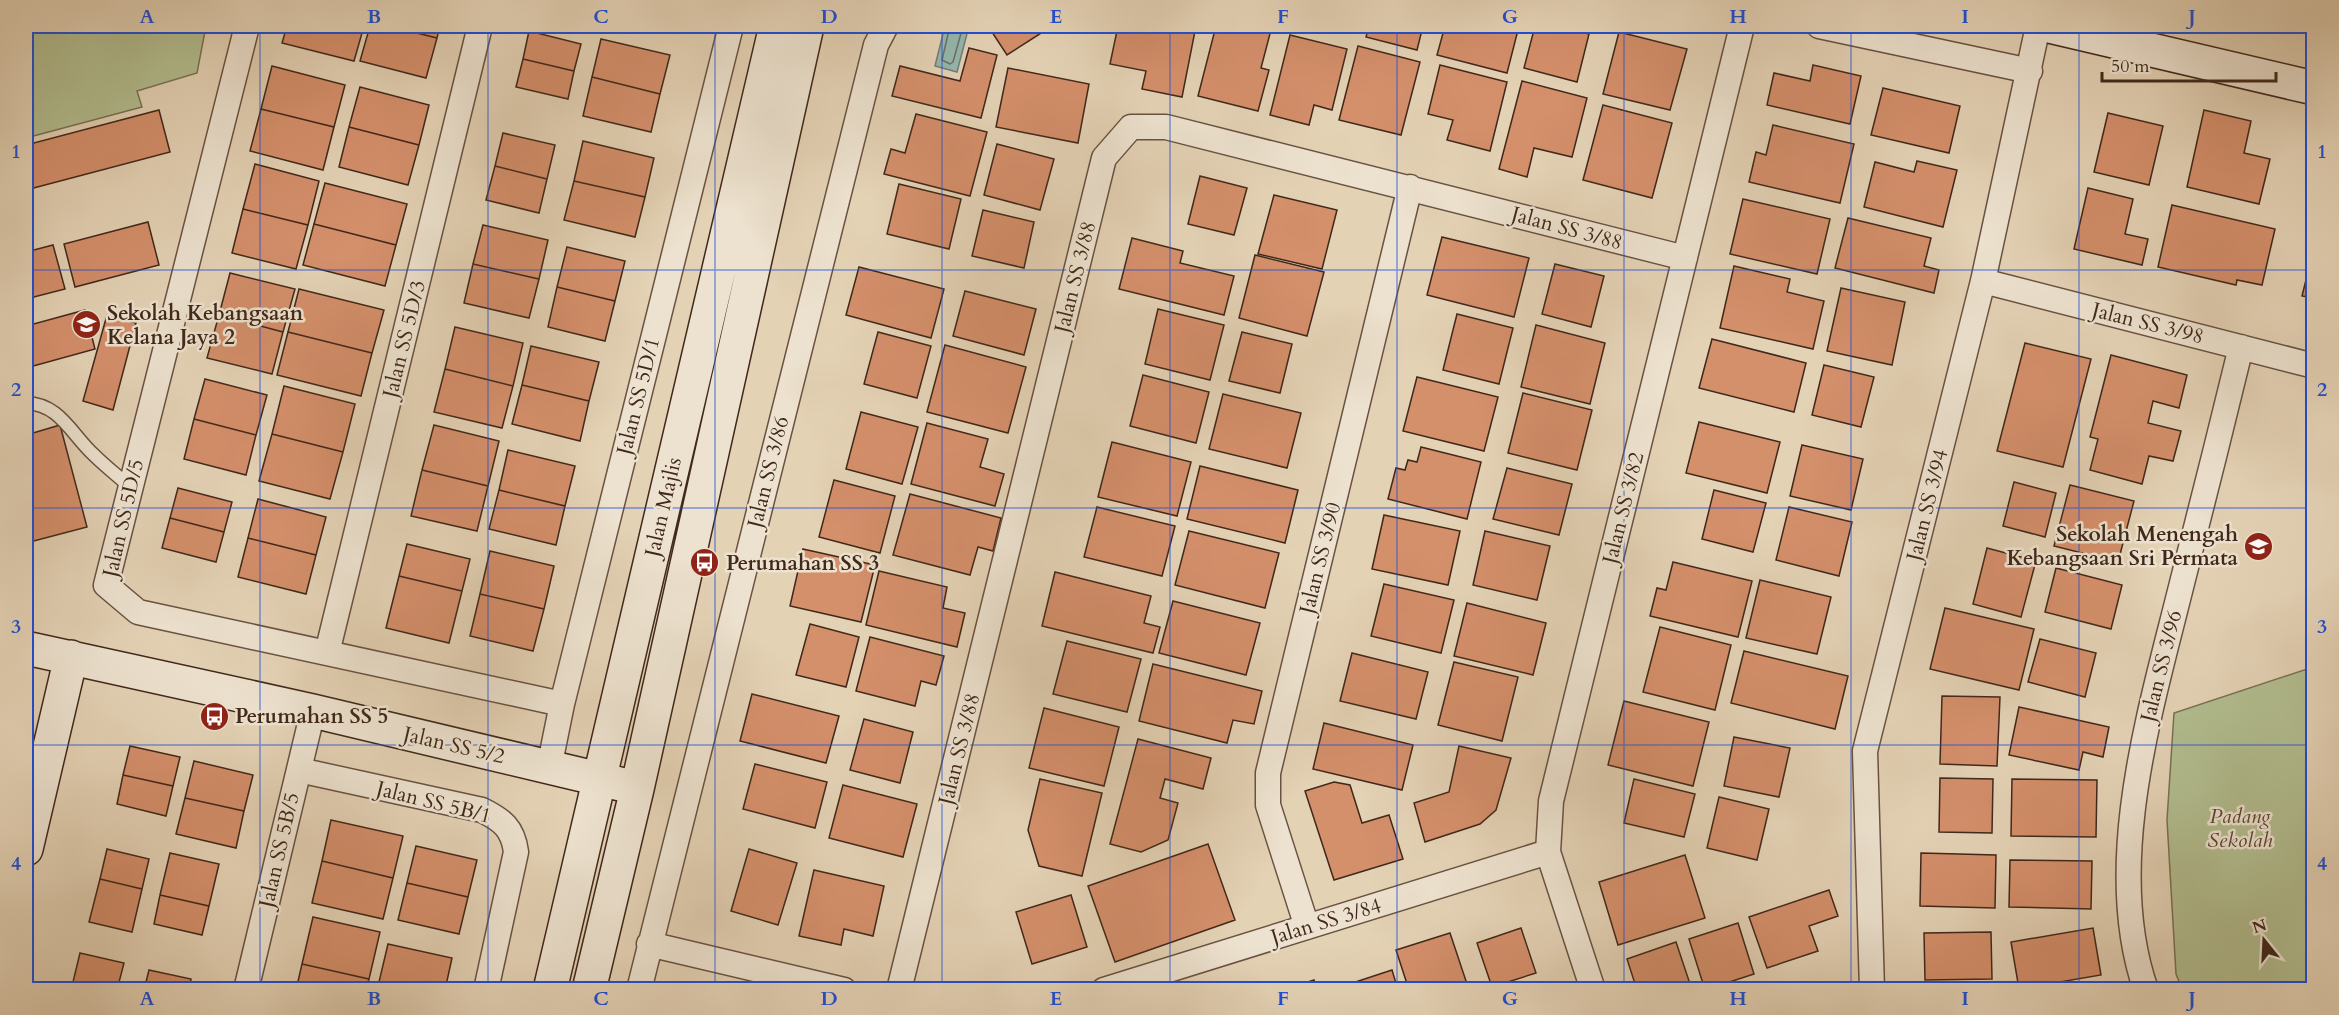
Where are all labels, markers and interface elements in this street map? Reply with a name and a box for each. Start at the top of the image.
text: A [139,3,155,30]
text: B [367,3,381,30]
text: C [593,3,609,30]
text: D [820,3,838,30]
text: E [1050,3,1062,30]
text: F [1277,3,1289,30]
text: G [1502,3,1518,30]
text: H [1729,3,1747,30]
text: I [1961,3,1969,30]
text: J [2185,3,2196,30]
scale bar [2102,45,2276,83]
text: 50 m [2111,54,2150,79]
text: 1 [11,138,21,165]
text: 1 [2317,138,2327,165]
street label: Jalan SS 3/88 [1505,199,1626,257]
street label: Jalan SS 3/88 [1047,218,1103,339]
street label: Jalan SS 5D/3 [375,277,433,404]
street label: Jalan SS 3/98 [2086,295,2207,351]
place label: Sekolah Kebangsaan Kelana Jaya 2 [107,299,304,352]
school or university icon: Sekolah Kebangsaan Kelana Jaya 2 [70,309,102,341]
street label: Jalan SS 5D/1 [609,334,667,461]
text: 2 [11,376,21,403]
text: 2 [2317,376,2327,403]
street label: Jalan SS 3/86 [740,413,796,534]
street label: Jalan SS 3/94 [1899,446,1955,567]
street label: Jalan SS 3/82 [1595,449,1651,570]
street label: Jalan Majlis [637,455,689,563]
street label: Jalan SS 5D/5 [95,456,151,583]
street label: Jalan SS 3/90 [1292,499,1348,620]
place label: Sekolah Menengah Kebangsaan Sri Permata [2007,520,2239,573]
school or university icon: Sekolah Menengah Kebangsaan Sri Permata [2243,530,2275,562]
bus stop icon: Perumahan SS 3 [689,547,721,579]
place label: Perumahan SS 3 [726,549,879,578]
street label: Jalan SS 3/96 [2133,607,2189,728]
text: 3 [11,613,21,640]
text: 3 [2317,613,2327,640]
street label: Jalan SS 3/88 [931,690,987,811]
bus stop icon: Perumahan SS 5 [198,700,230,732]
place label: Perumahan SS 5 [235,702,388,731]
street label: Jalan SS 5/2 [397,719,508,771]
street label: Jalan SS 5B/1 [370,773,494,831]
street label: Jalan SS 5B/5 [251,790,307,914]
park label: Padang Sekolah [2207,802,2273,855]
text: 4 [11,850,21,877]
text: 4 [2317,850,2327,877]
street label: Jalan SS 3/84 [1265,891,1385,953]
north arrow [2234,910,2294,970]
text: N [2250,914,2270,939]
text: A [139,985,155,1012]
text: B [367,985,381,1012]
text: C [593,985,609,1012]
text: D [820,985,838,1012]
text: E [1050,985,1062,1012]
text: F [1277,985,1289,1012]
text: G [1502,985,1518,1012]
text: H [1729,985,1747,1012]
text: I [1961,985,1969,1012]
text: J [2185,985,2196,1012]

